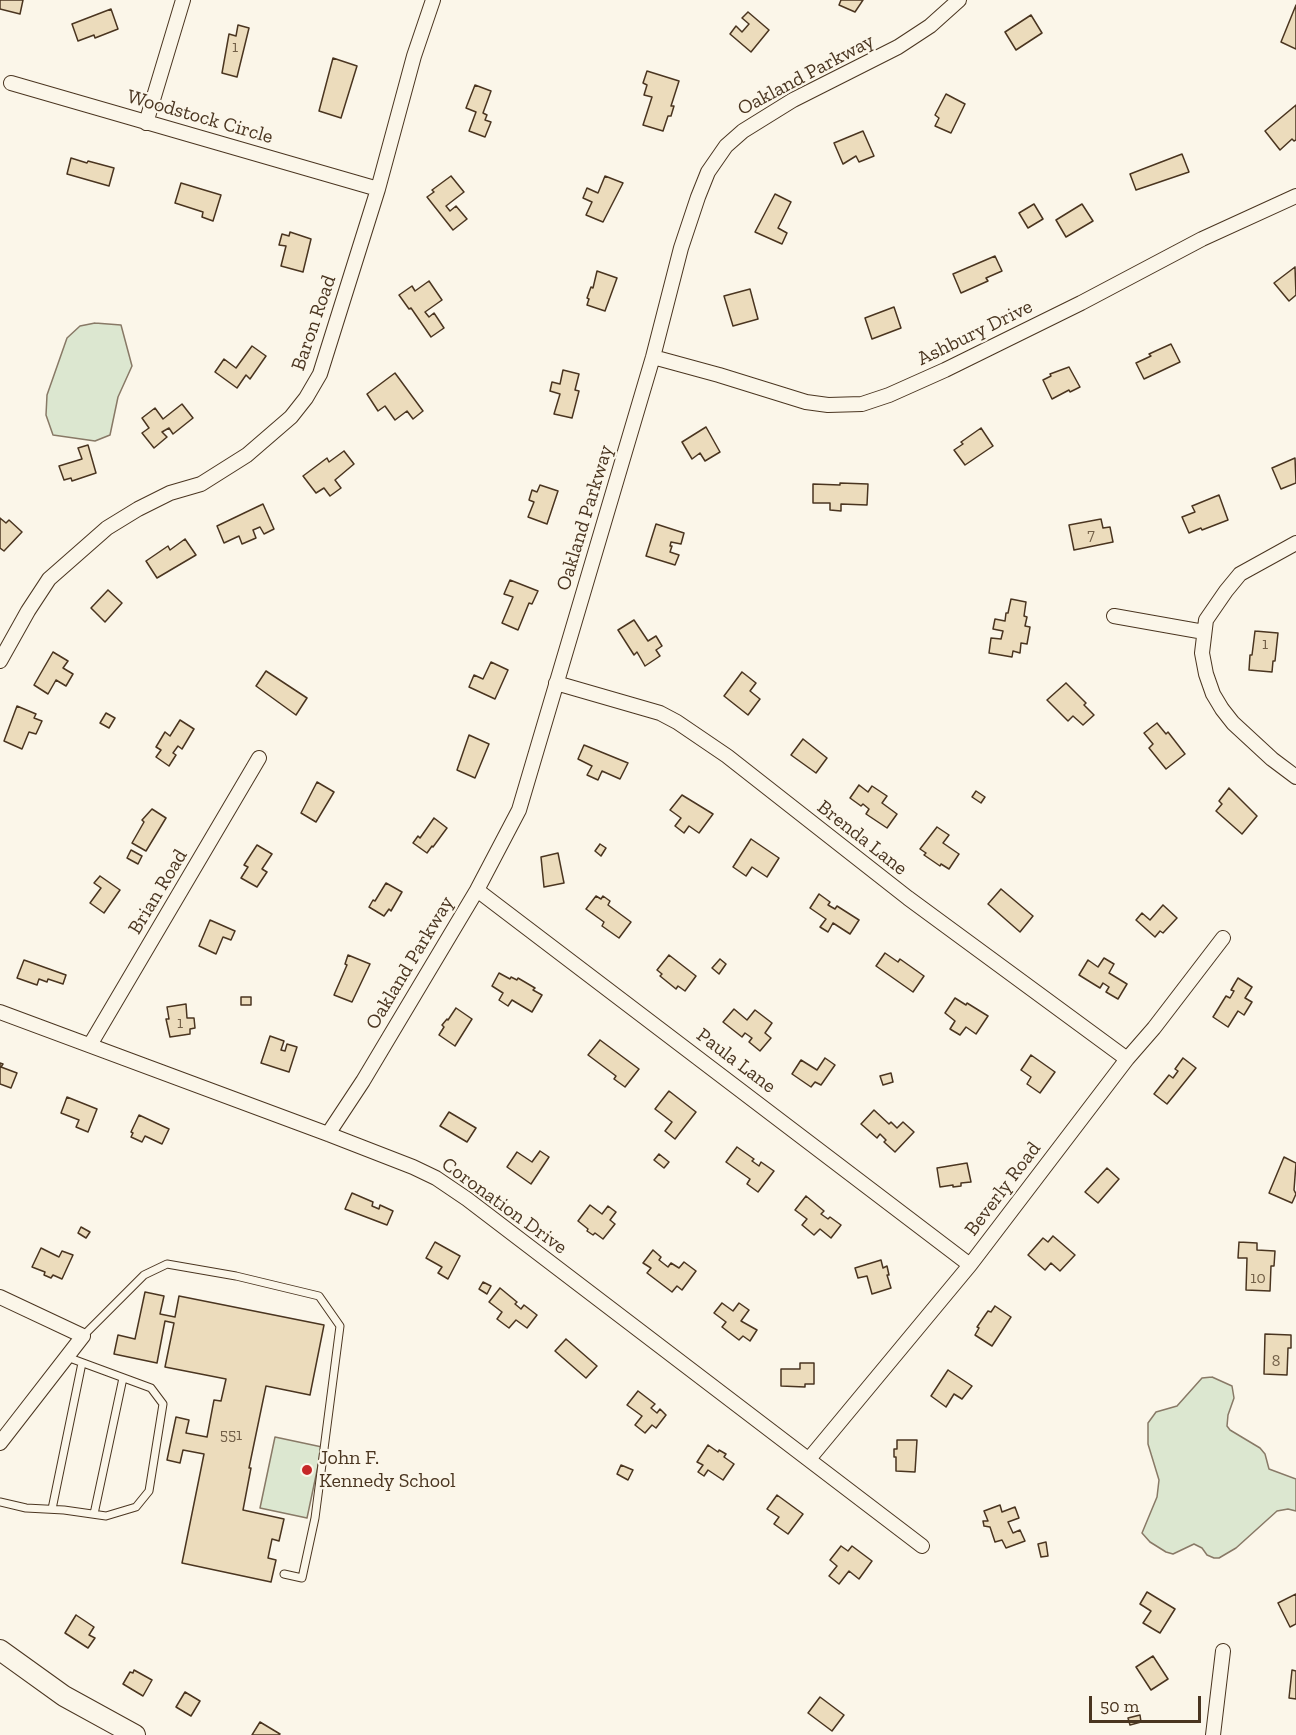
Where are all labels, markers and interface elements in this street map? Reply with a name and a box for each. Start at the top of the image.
street label: Oakland Parkway [734,29,878,121]
house number: 1 [232,37,238,57]
street label: Woodstock Circle [124,85,276,149]
street label: Baron Road [286,272,342,374]
street label: Ashbury Drive [914,295,1036,371]
street label: Oakland Parkway [551,442,619,594]
house number: 7 [1087,525,1095,545]
house number: 1 [1262,634,1268,654]
street label: Brenda Lane [812,795,912,881]
street label: Brian Road [123,845,193,939]
street label: Oakland Parkway [361,892,459,1034]
house number: 1 [177,1013,183,1033]
street label: Paula Lane [692,1023,780,1099]
street label: Beverly Road [960,1137,1046,1241]
street label: Coronation Drive [437,1152,571,1260]
house number: 10 [1250,1268,1266,1288]
house number: 8 [1272,1351,1280,1371]
house number: 551 [220,1425,242,1445]
place label: John F. Kennedy School [319,1446,456,1493]
marker: John F. Kennedy School [300,1463,314,1477]
scale bar [1092,1684,1204,1722]
text: 50 m [1100,1695,1139,1717]

